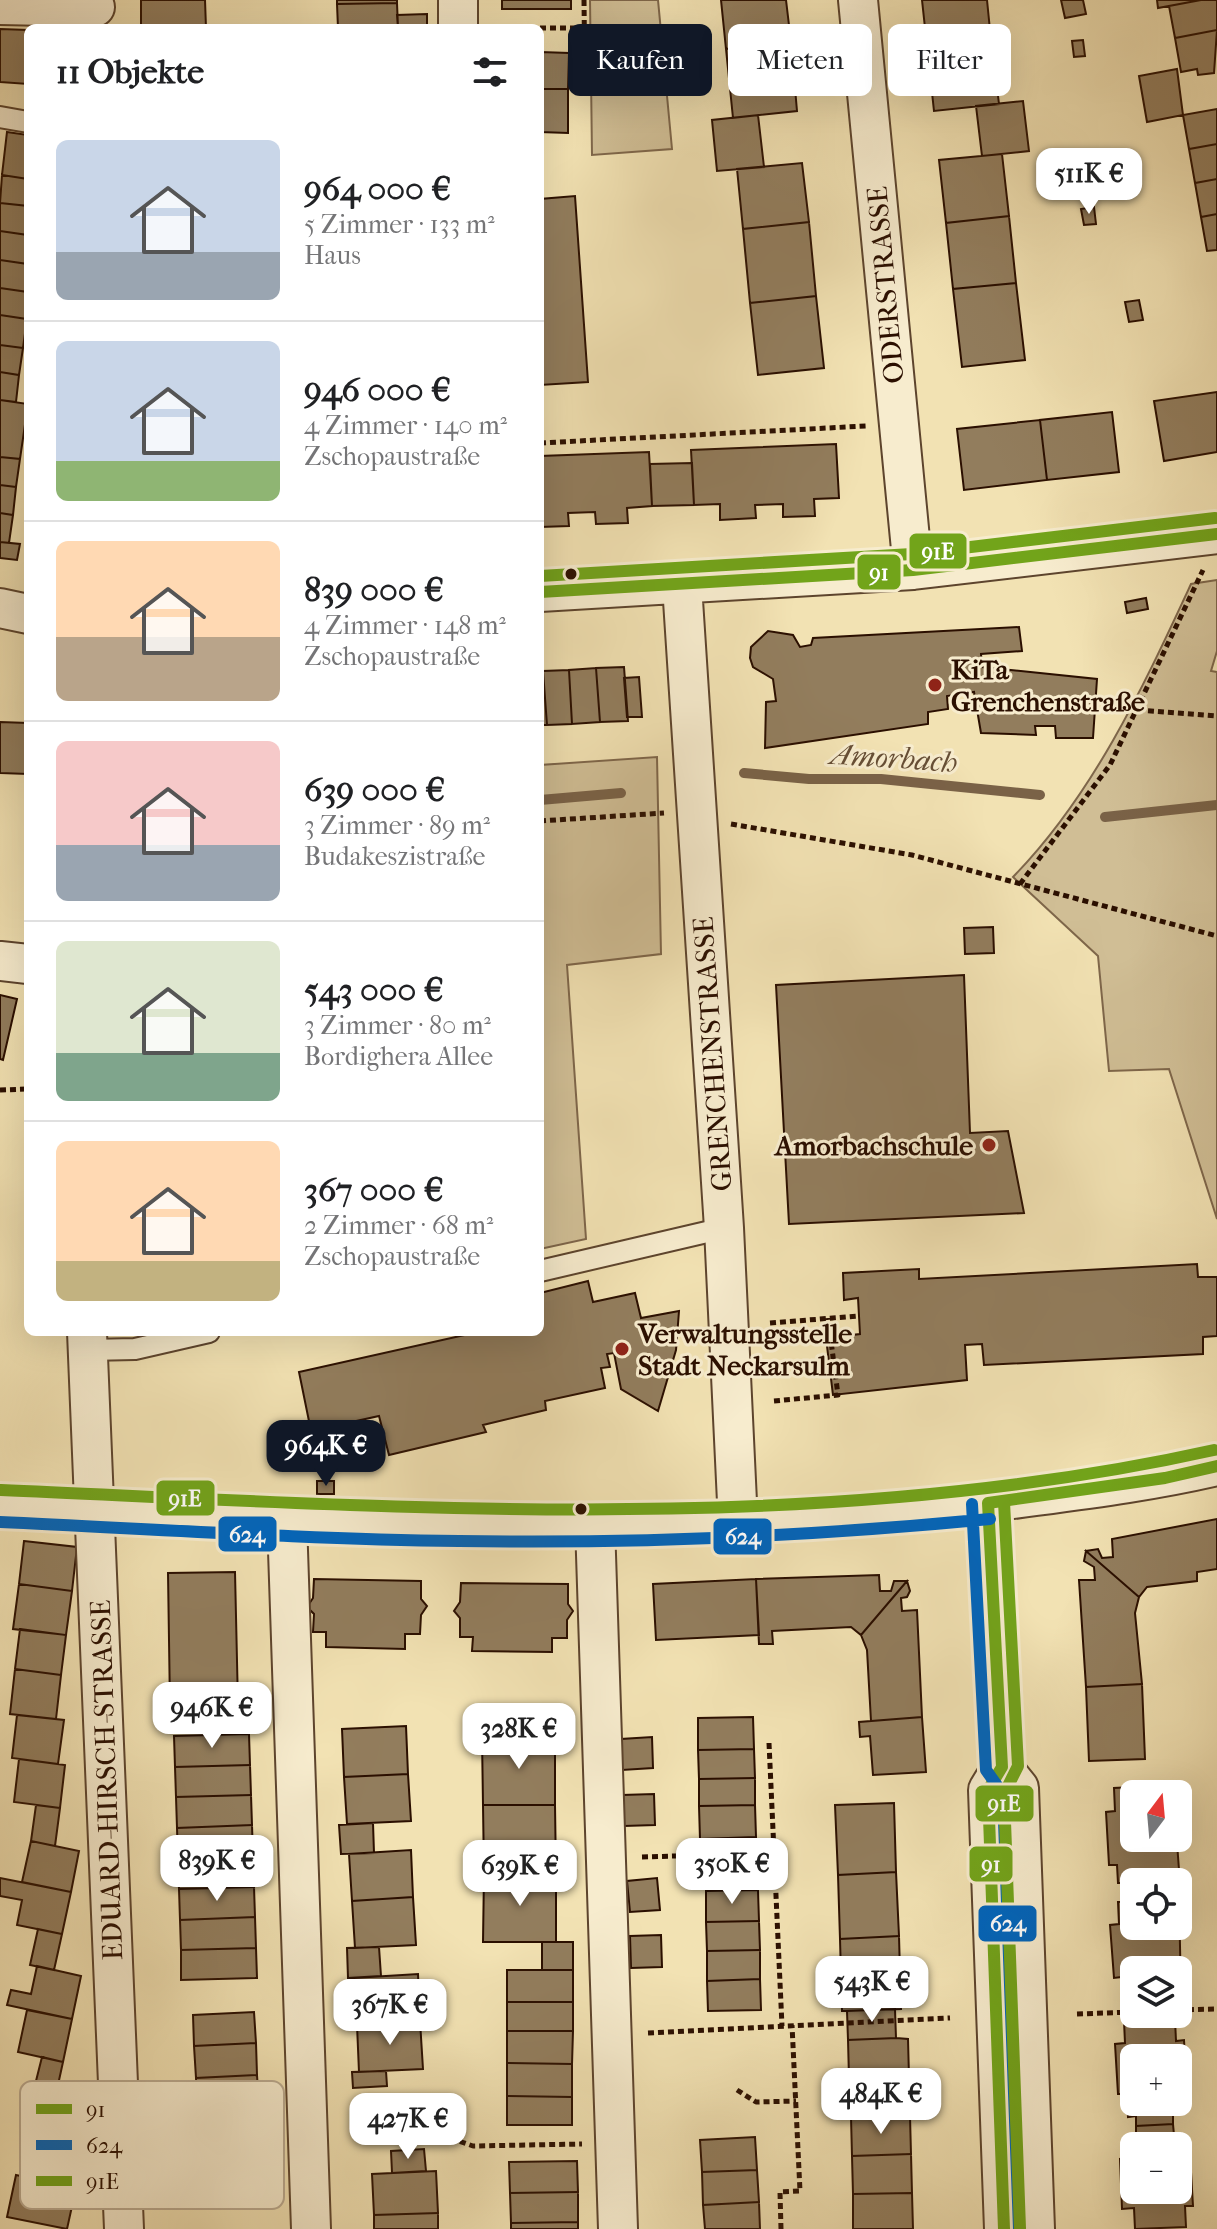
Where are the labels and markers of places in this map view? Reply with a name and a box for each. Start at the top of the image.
pin: 511K € [1024,148,1154,216]
unlabelled marker [563,566,579,582]
place label: KiTa Grenchenstraße [951,653,1145,718]
marker: KiTa Grenchenstraße [926,676,944,694]
place label: Amorbachschule [773,1129,973,1162]
marker: Amorbachschule [980,1136,998,1154]
place label: Verwaltungsstelle Stadt Neckarsulm [637,1317,852,1382]
marker: Verwaltungsstelle Stadt Neckarsulm [613,1340,631,1358]
pin: 964K € [261,1420,391,1488]
unlabelled marker [573,1501,589,1517]
pin: 946K € [147,1682,277,1750]
pin: 328K € [454,1703,584,1771]
pin: 839K € [152,1835,282,1903]
pin: 350K € [667,1838,797,1906]
pin: 639K € [455,1840,585,1908]
pin: 543K € [807,1956,937,2024]
pin: 367K € [325,1979,455,2047]
pin: 484K € [816,2068,946,2136]
pin: 427K € [343,2093,473,2161]

